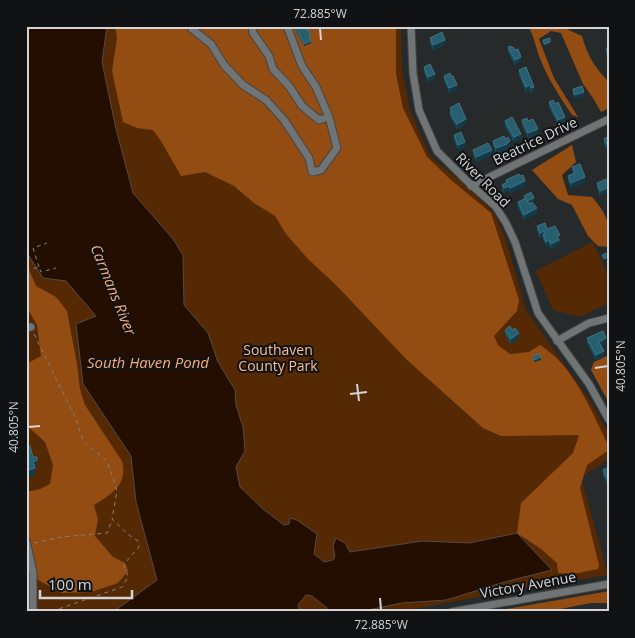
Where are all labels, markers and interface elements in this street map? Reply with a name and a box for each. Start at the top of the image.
text: 72.885°W [293,5,347,22]
street label: Beatrice Drive [490,112,580,169]
street label: River Road [452,148,515,211]
water label: Carmans River [87,241,142,339]
park label: Southaven County Park [238,340,318,375]
text: 40.805°N [612,340,629,392]
water label: South Haven Pond [87,352,209,372]
text: 40.805°N [5,401,22,453]
street label: Victory Avenue [478,567,578,602]
scale bar [40,568,132,600]
text: 100 m [48,574,92,594]
text: 72.885°W [354,616,408,633]

